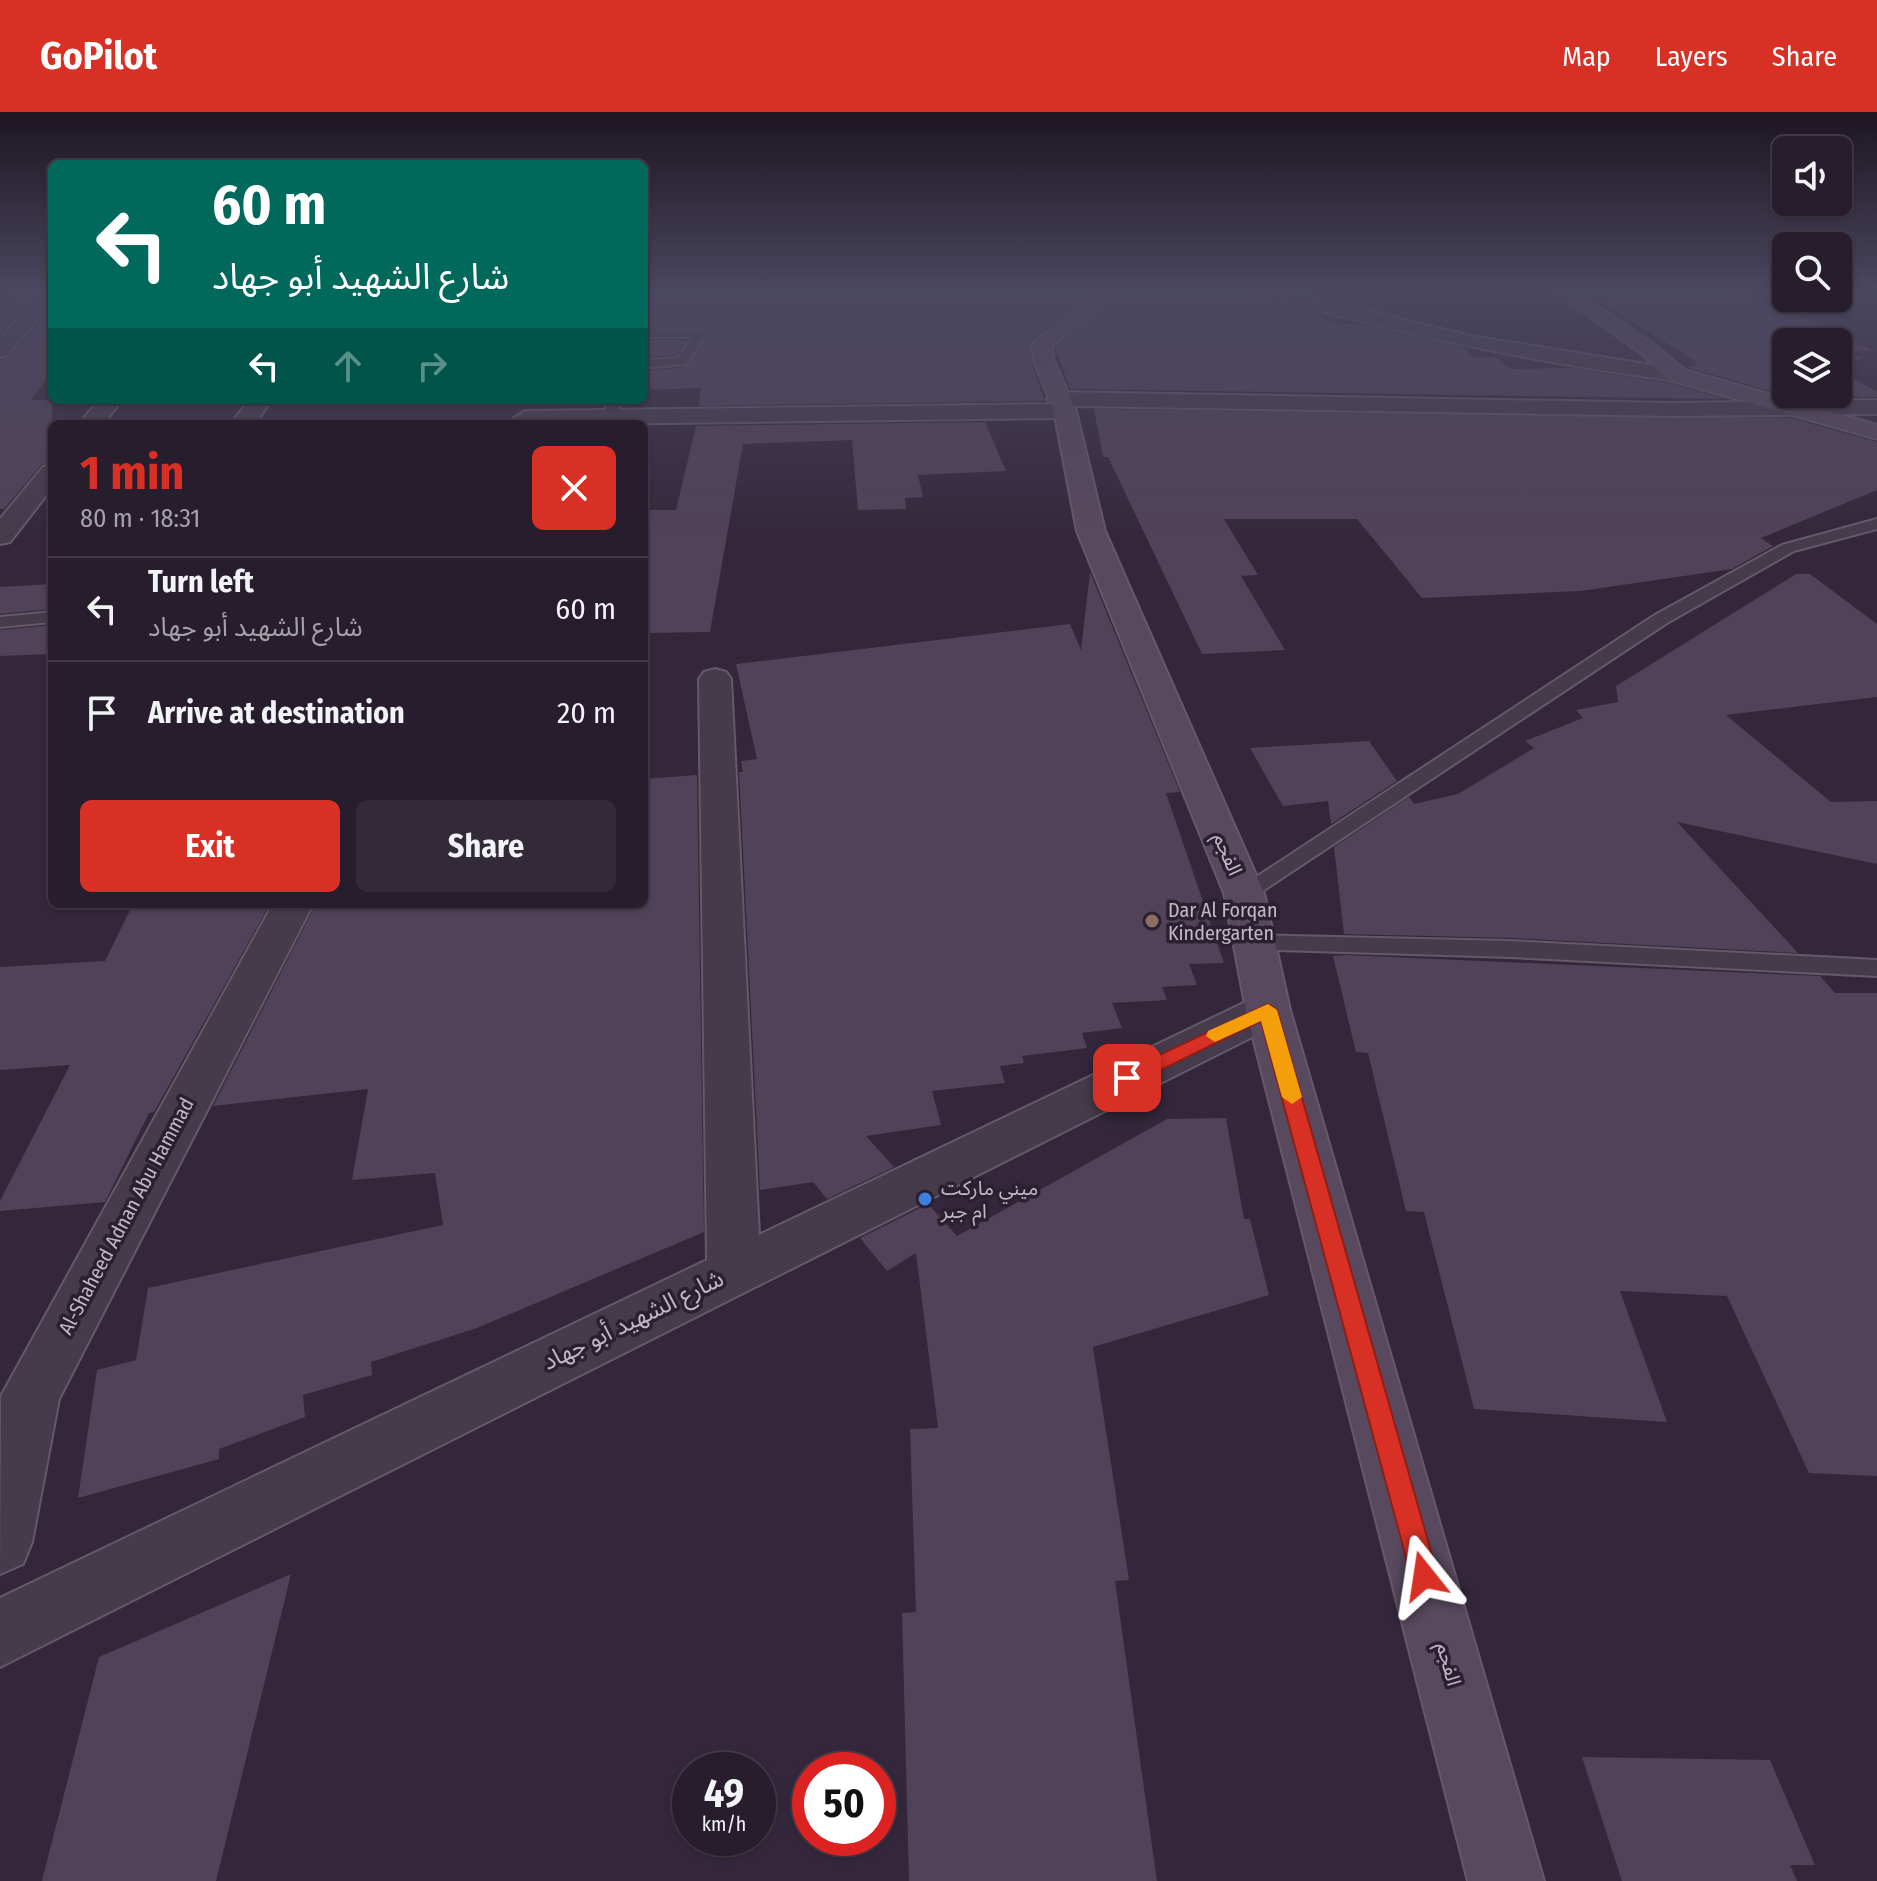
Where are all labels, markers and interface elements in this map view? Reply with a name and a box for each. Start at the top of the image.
text: GoPilot [40,33,157,79]
text: Map [1562,40,1611,73]
text: Layers [1655,40,1728,73]
text: Share [1772,40,1837,73]
map controls [1772,136,1852,408]
button: sound [1772,136,1852,216]
text: 60 m [212,172,326,239]
icon: left [80,192,184,296]
button: search [1772,232,1852,312]
text: شارع الشهيد أبو جهاد [212,255,509,299]
button: layers [1772,328,1852,408]
icon: left [242,344,286,388]
icon: ahead [326,344,370,388]
icon: right [410,344,454,388]
text: 1 min [80,444,185,502]
button: close [532,446,616,530]
text: 80 m · 18:31 [80,503,201,534]
text: Turn left [148,564,254,600]
icon: left [80,587,124,631]
text: 60 m [555,591,616,627]
text: شارع الشهيد أبو جهاد [148,612,363,643]
icon: arrive [80,691,124,735]
text: Arrive at destination [148,695,405,731]
text: 20 m [557,695,616,731]
button: Exit [80,800,340,892]
button: Share [356,800,616,892]
street label: الفجم [1206,829,1248,880]
place label: Dar Al Forqan Kindergarten [1168,898,1277,945]
marker: Dar Al Forqan Kindergarten [1143,912,1161,930]
pin [1093,1044,1161,1112]
icon: arrive [1105,1056,1149,1100]
street label: Al-Shaheed Adnan Abu Hammad [53,1094,199,1338]
place label: ميني ماركت ام جبر [940,1176,1038,1226]
marker: ميني ماركت ام جبر [916,1190,934,1208]
street label: شارع الشهيد أبو جهاد [537,1262,729,1379]
position arrow [1382,1534,1466,1618]
street label: الفجم [1429,1640,1466,1689]
speed limit sign: 50 [792,1752,896,1856]
text: 49 [704,1770,744,1818]
text: km/h [702,1812,746,1836]

